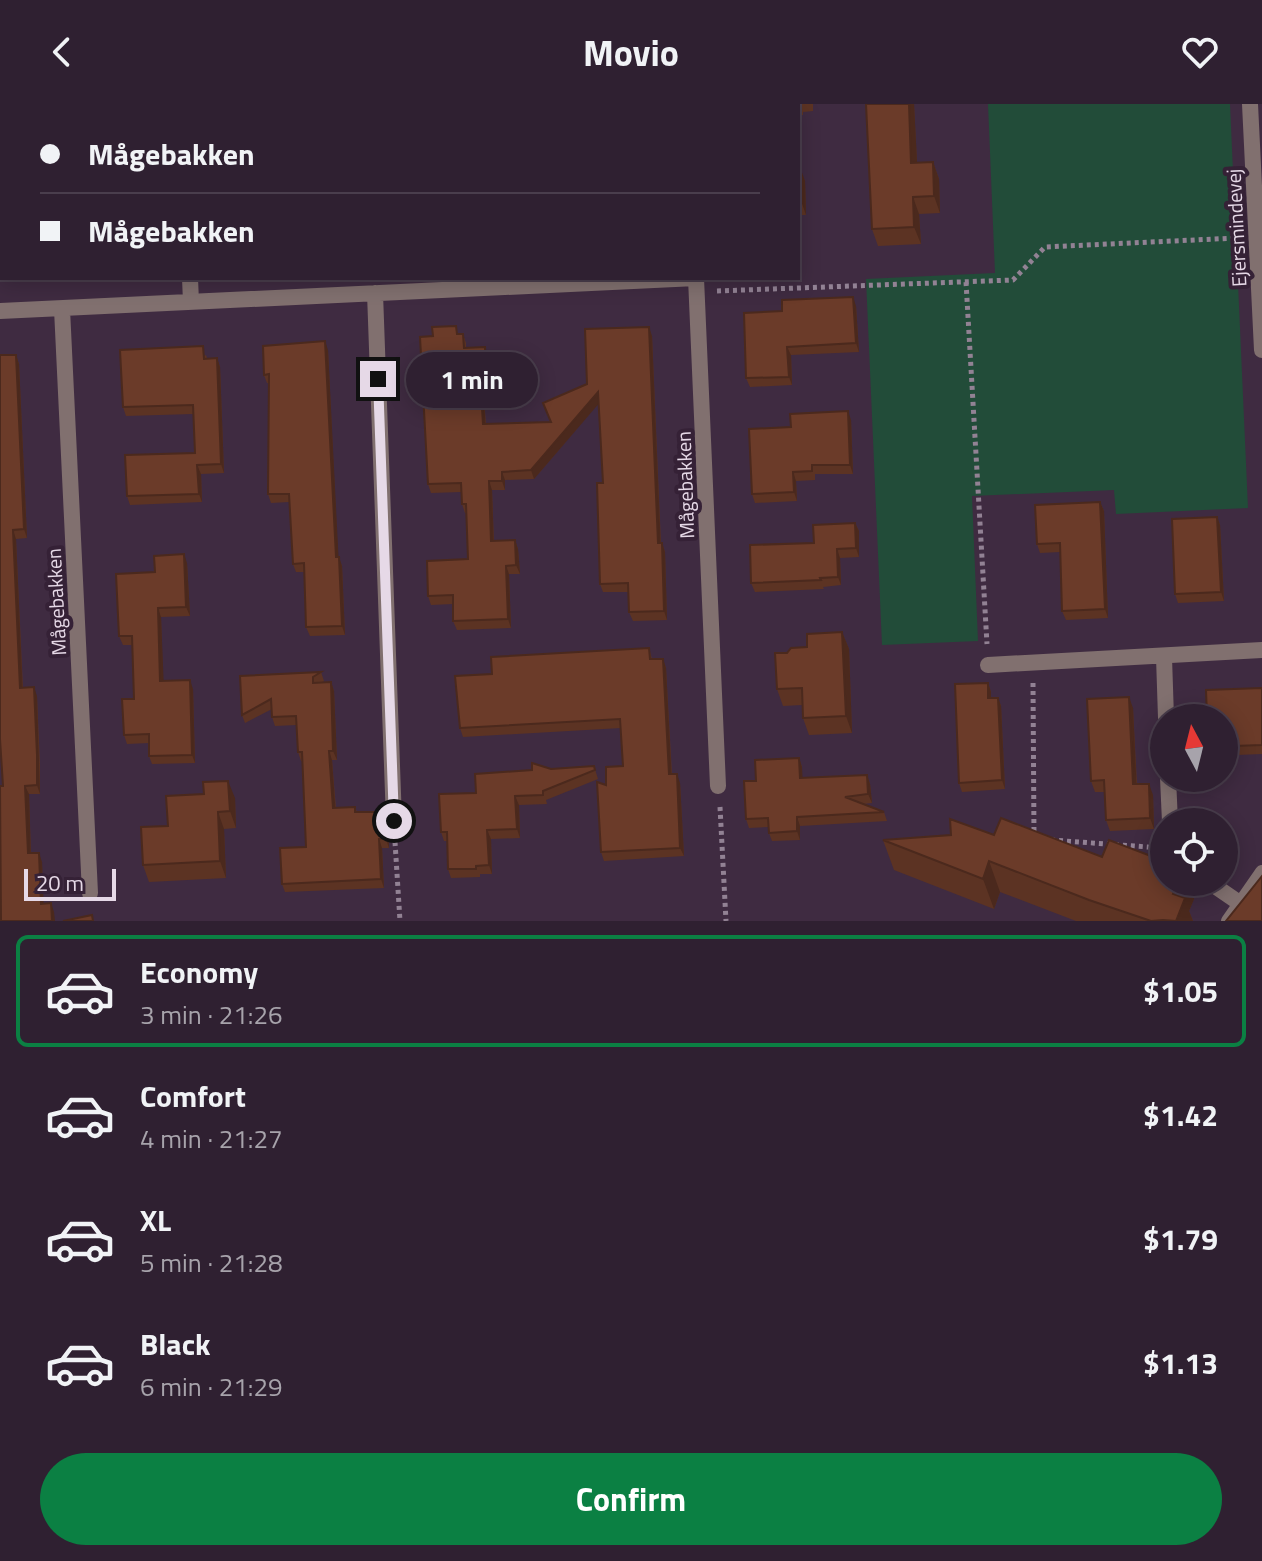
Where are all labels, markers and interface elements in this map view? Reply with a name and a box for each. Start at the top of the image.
text: Movio [583,25,679,80]
icon: back [40,30,84,74]
icon: heart [1178,30,1222,74]
text: Mågebakken [88,131,255,177]
street label: Ejersmindevej [1217,168,1255,288]
text: Mågebakken [88,208,255,254]
callout: 1 min [406,351,538,407]
text: 1 min [440,360,504,399]
route end [360,361,396,397]
street label: Mågebakken [668,431,702,539]
street label: Mågebakken [38,548,74,656]
north arrow [1150,704,1238,792]
map controls [1150,704,1238,896]
route start [376,803,412,839]
button: locate [1150,808,1238,896]
scale bar [24,865,116,901]
text: 20 m [36,866,84,900]
text: Economy [140,949,258,995]
icon: car [44,955,116,1027]
text: $1.05 [1143,968,1218,1014]
text: 3 min · 21:26 [140,995,283,1034]
text: Comfort [140,1073,246,1119]
icon: car [44,1079,116,1151]
text: $1.42 [1143,1092,1218,1138]
text: 4 min · 21:27 [140,1119,283,1158]
text: XL [140,1197,171,1243]
icon: car [44,1203,116,1275]
text: $1.79 [1143,1216,1218,1262]
text: 5 min · 21:28 [140,1243,283,1282]
text: Black [140,1321,211,1367]
icon: car [44,1327,116,1399]
text: $1.13 [1143,1340,1218,1386]
text: 6 min · 21:29 [140,1367,283,1406]
button: Confirm [40,1453,1222,1545]

